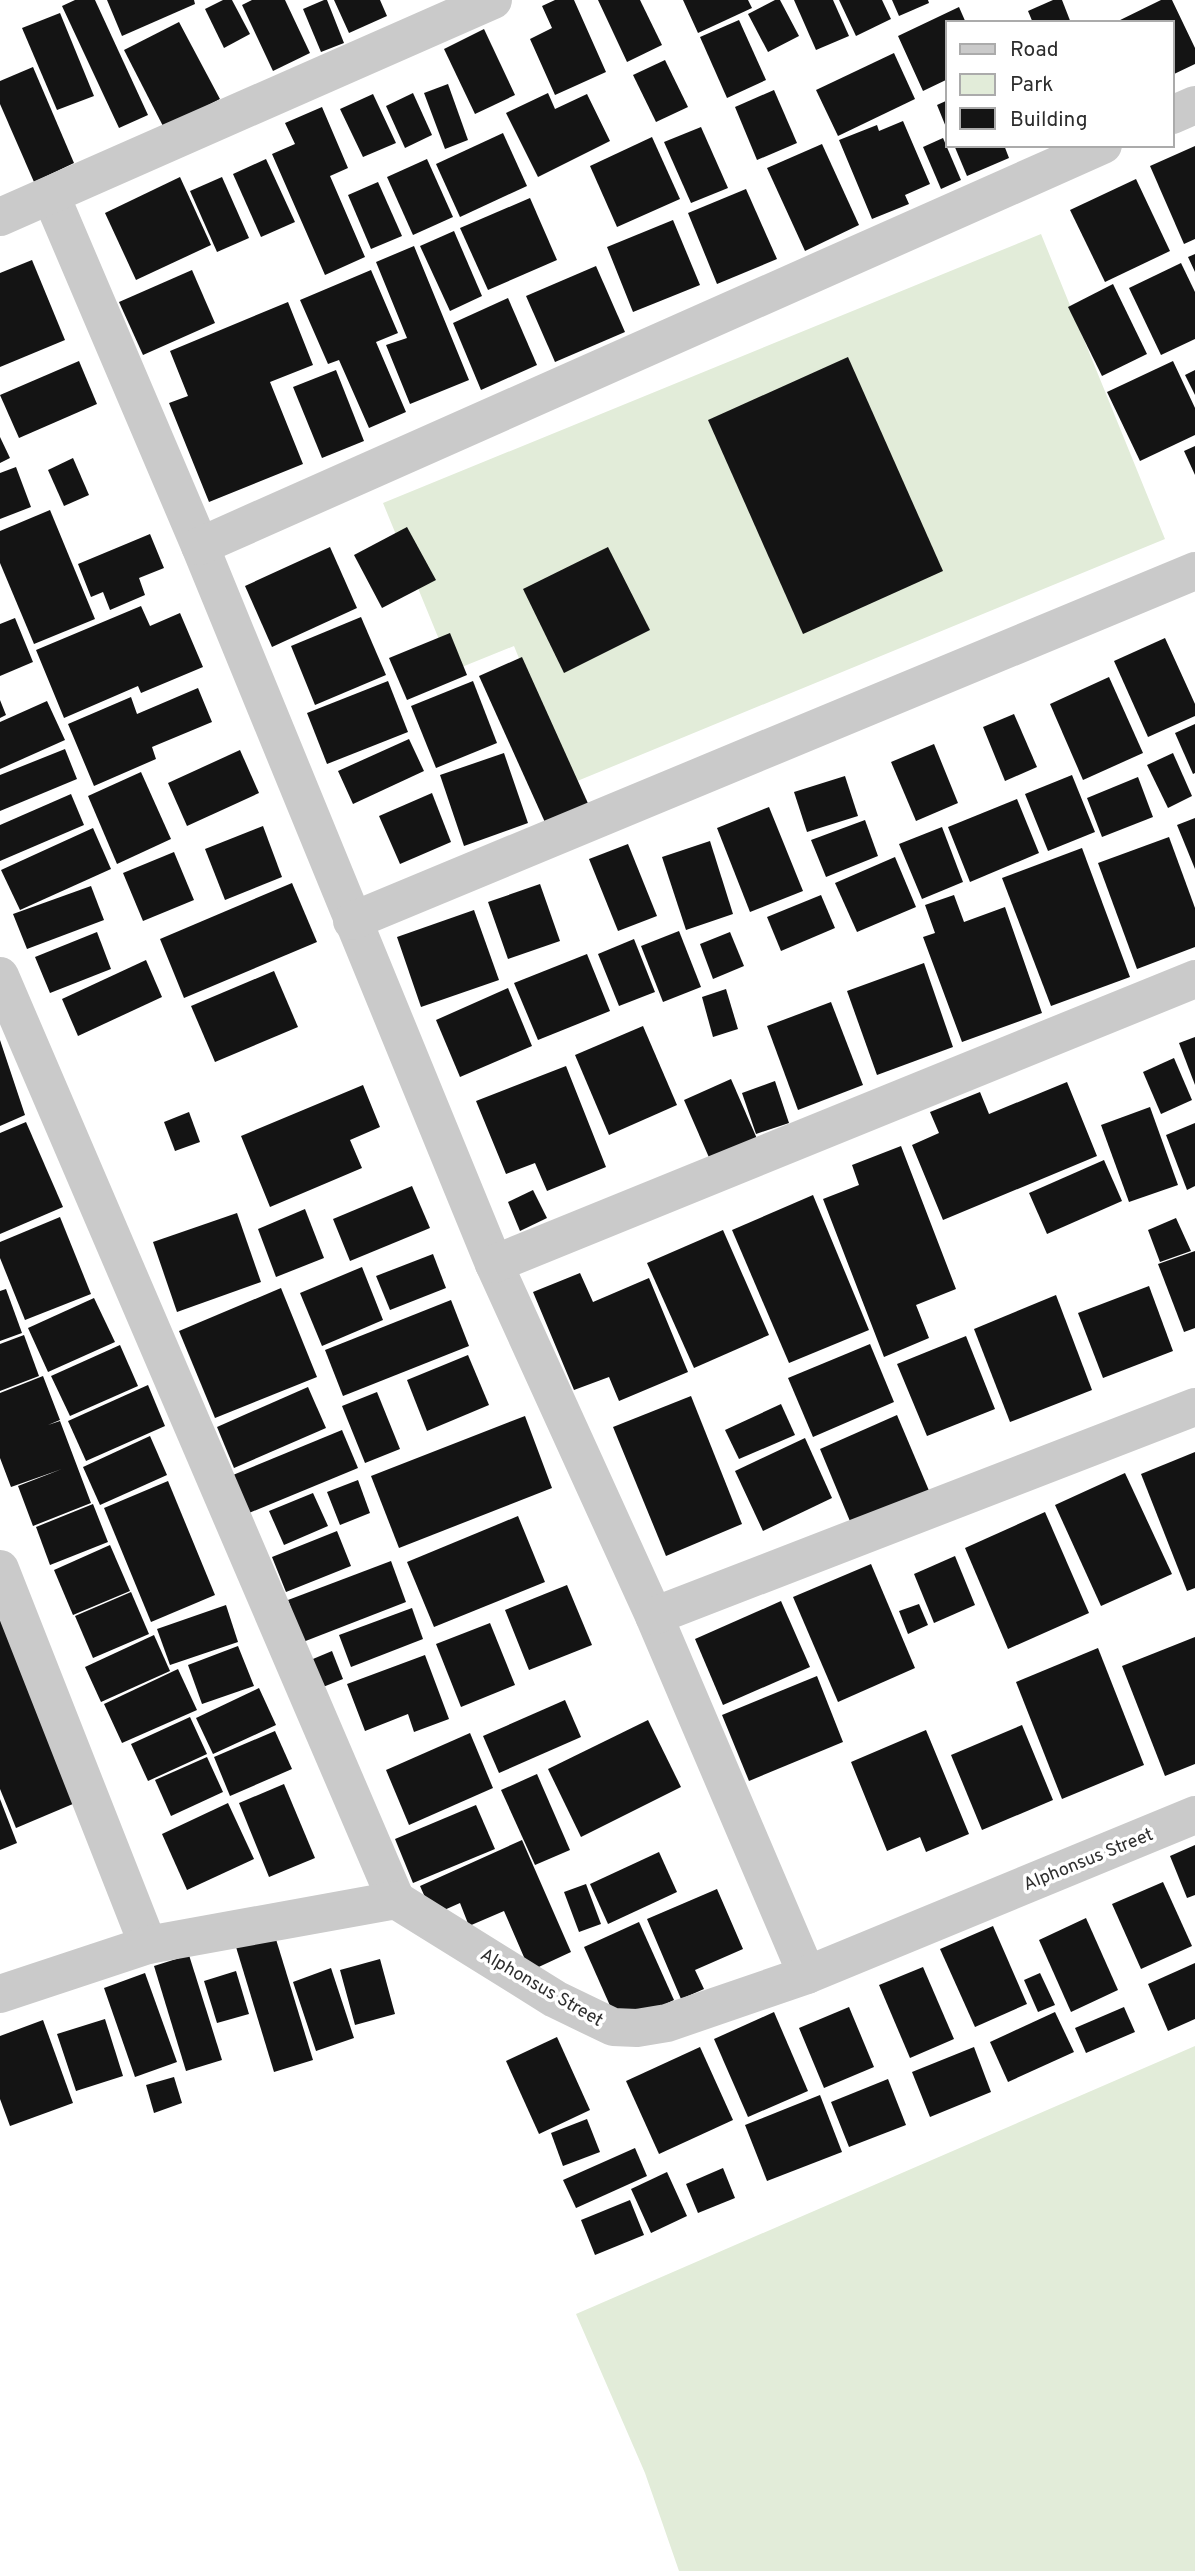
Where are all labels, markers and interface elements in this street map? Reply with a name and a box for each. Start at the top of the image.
legend [946,21,1174,147]
text: Road [1010,37,1059,64]
text: Park [1010,72,1053,99]
text: Building [1010,107,1088,134]
street label: Alphonsus Street [1020,1824,1157,1897]
street label: Alphonsus Street [476,1944,607,2033]

